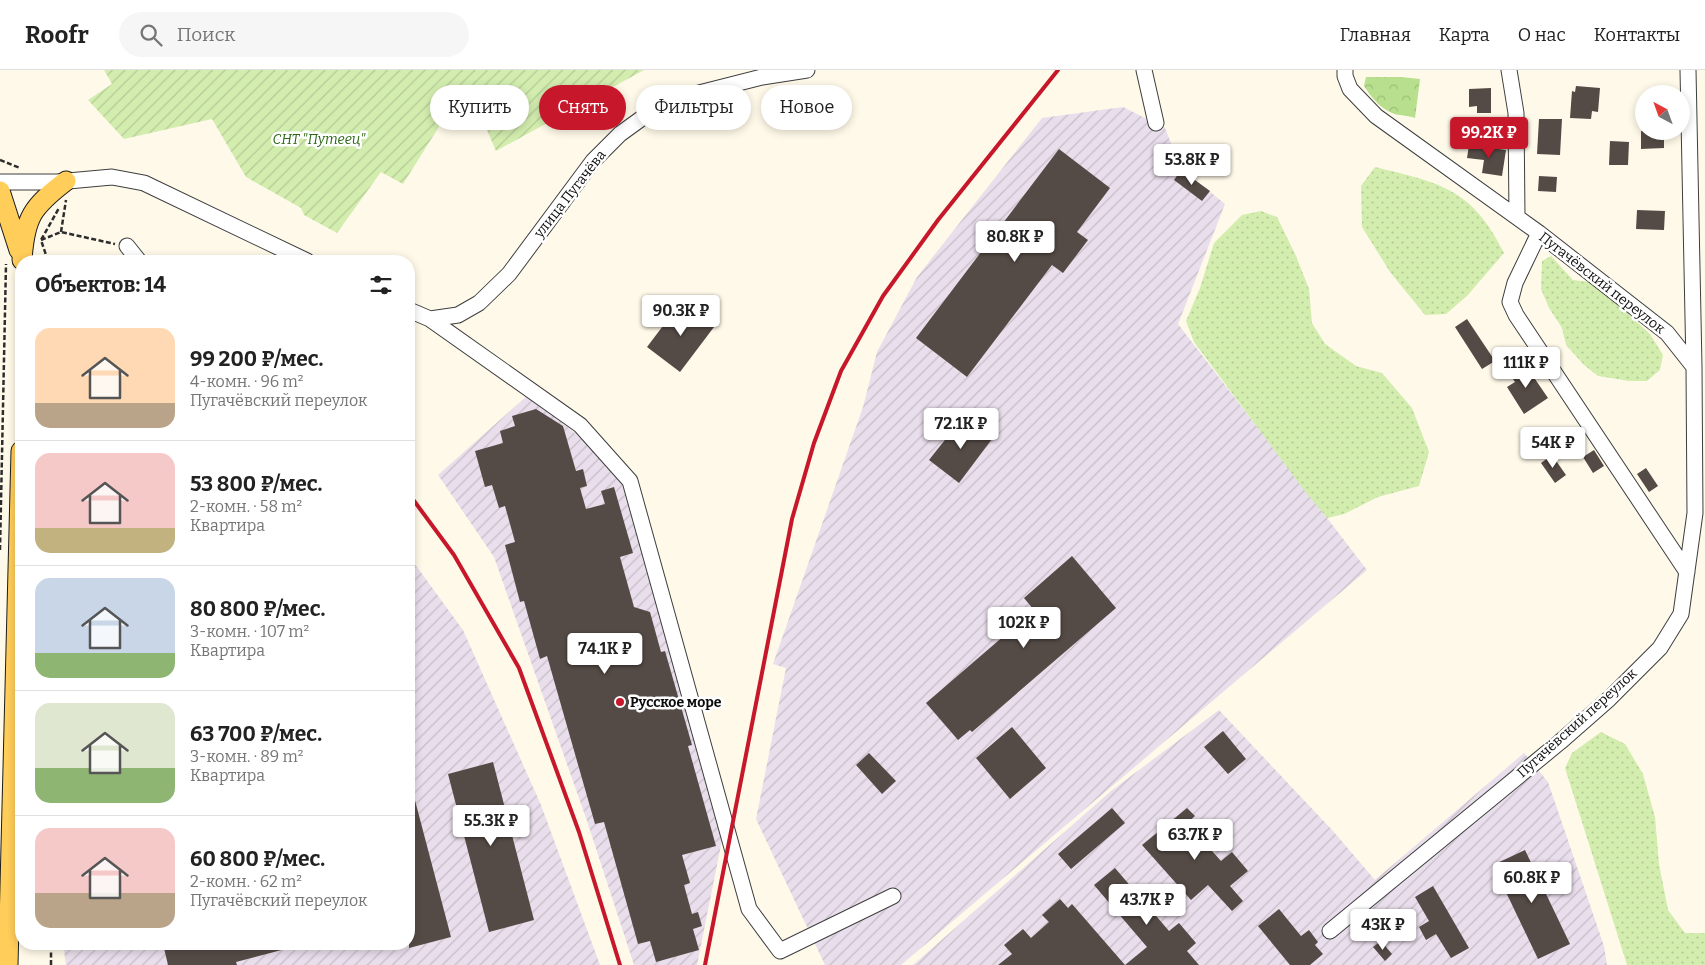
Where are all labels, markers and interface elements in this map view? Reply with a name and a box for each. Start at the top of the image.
search box [119,12,469,57]
text: Roofr [25,21,89,49]
icon: search [137,21,165,49]
text: Поиск [177,23,235,46]
text: Главная [1340,24,1411,46]
text: Карта [1439,24,1490,46]
text: О нас [1518,24,1566,46]
text: Контакты [1594,24,1680,46]
chip: Купить [430,85,529,130]
chip: Снять [539,85,626,130]
chip: Фильтры [636,85,751,130]
chip: Новое [761,85,852,130]
north arrow [1635,85,1690,140]
map controls [1635,85,1690,140]
pin: 99.2K ₽ [1443,116,1535,159]
text: 99.2K ₽ [1461,123,1517,142]
park label: СНТ "Путеец" [272,131,366,148]
pin: 53.8K ₽ [1146,144,1238,186]
street label: улица Пугачёва [530,146,610,242]
text: 53.8K ₽ [1165,150,1219,169]
pin: 80.8K ₽ [969,220,1061,263]
text: 80.8K ₽ [987,227,1043,246]
street label: Пугачёвский переулок [1536,228,1669,338]
icon: filters [367,271,395,299]
text: Объектов: 14 [35,272,166,298]
pin: 90.3K ₽ [635,294,727,337]
text: 90.3K ₽ [653,301,709,320]
text: 99 200 ₽/мес. [190,346,323,372]
pin: 111K ₽ [1485,346,1567,389]
icon: home [75,348,135,408]
text: 111K ₽ [1503,353,1549,372]
text: 4-комн. · 96 m² [190,372,303,391]
text: Пугачёвский переулок [190,391,368,410]
pin: 72.1K ₽ [915,408,1007,450]
text: 72.1K ₽ [935,414,987,433]
pin: 54K ₽ [1518,426,1588,469]
text: 54K ₽ [1531,433,1575,452]
text: 53 800 ₽/мес. [190,471,322,497]
icon: home [75,473,135,533]
text: 2-комн. · 58 m² [190,497,302,516]
text: Квартира [190,516,265,535]
text: 80 800 ₽/мес. [190,596,325,622]
icon: home [75,598,135,658]
pin: 102K ₽ [983,606,1065,649]
text: 102K ₽ [999,613,1049,632]
text: 3-комн. · 107 m² [190,622,309,641]
pin: 74.1K ₽ [559,632,651,675]
text: 74.1K ₽ [578,639,632,658]
text: Квартира [190,641,265,660]
street label: Пугачёвский переулок [1514,664,1641,781]
place label: Русское море [630,694,722,711]
marker: Русское море [614,696,626,708]
text: 63 700 ₽/мес. [190,721,322,747]
icon: home [75,723,135,783]
text: 3-комн. · 89 m² [190,747,303,766]
text: Квартира [190,766,265,785]
pin: 55.3K ₽ [445,804,537,847]
text: 55.3K ₽ [464,811,518,830]
pin: 63.7K ₽ [1149,818,1241,861]
text: 63.7K ₽ [1168,825,1222,844]
text: 60 800 ₽/мес. [190,846,325,872]
icon: home [75,848,135,908]
pin: 60.8K ₽ [1486,862,1578,904]
text: 60.8K ₽ [1504,868,1560,887]
text: 2-комн. · 62 m² [190,872,302,891]
pin: 43.7K ₽ [1101,884,1193,926]
text: 43.7K ₽ [1120,890,1174,909]
text: Пугачёвский переулок [190,891,368,910]
pin: 43K ₽ [1348,908,1418,951]
text: 43K ₽ [1361,915,1405,934]

